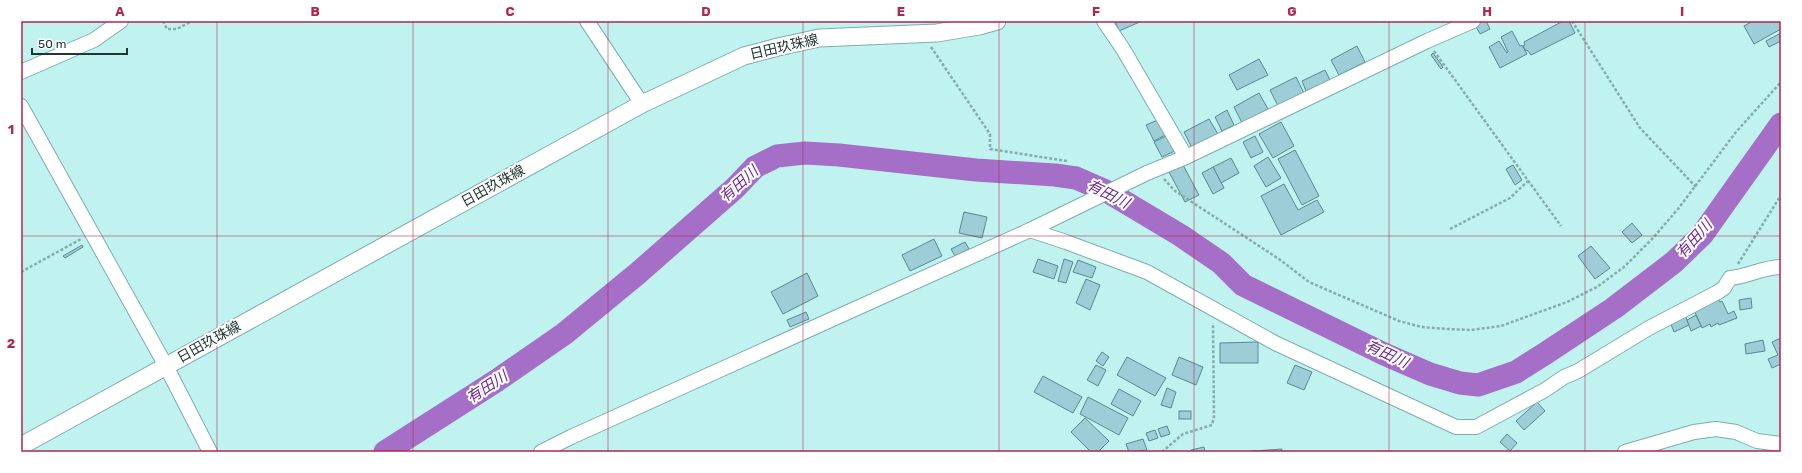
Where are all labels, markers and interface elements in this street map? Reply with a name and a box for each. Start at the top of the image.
text: A [115,4,125,19]
text: B [310,4,320,19]
text: C [505,4,515,19]
text: D [701,4,711,19]
text: E [897,4,905,19]
text: F [1092,4,1100,19]
text: G [1287,4,1297,19]
text: H [1482,4,1492,19]
text: I [1680,4,1684,19]
scale bar [32,30,127,56]
street label: 日田玖珠線 [748,31,820,63]
text: 50 m [38,37,66,51]
text: 1 [8,122,14,137]
water label: 有田川 [716,161,763,206]
street label: 日田玖珠線 [458,162,528,210]
water label: 有田川 [1084,176,1134,213]
water label: 有田川 [1672,215,1717,262]
street label: 日田玖珠線 [174,318,244,366]
text: 2 [7,336,15,351]
water label: 有田川 [1363,336,1413,373]
water label: 有田川 [463,366,512,407]

